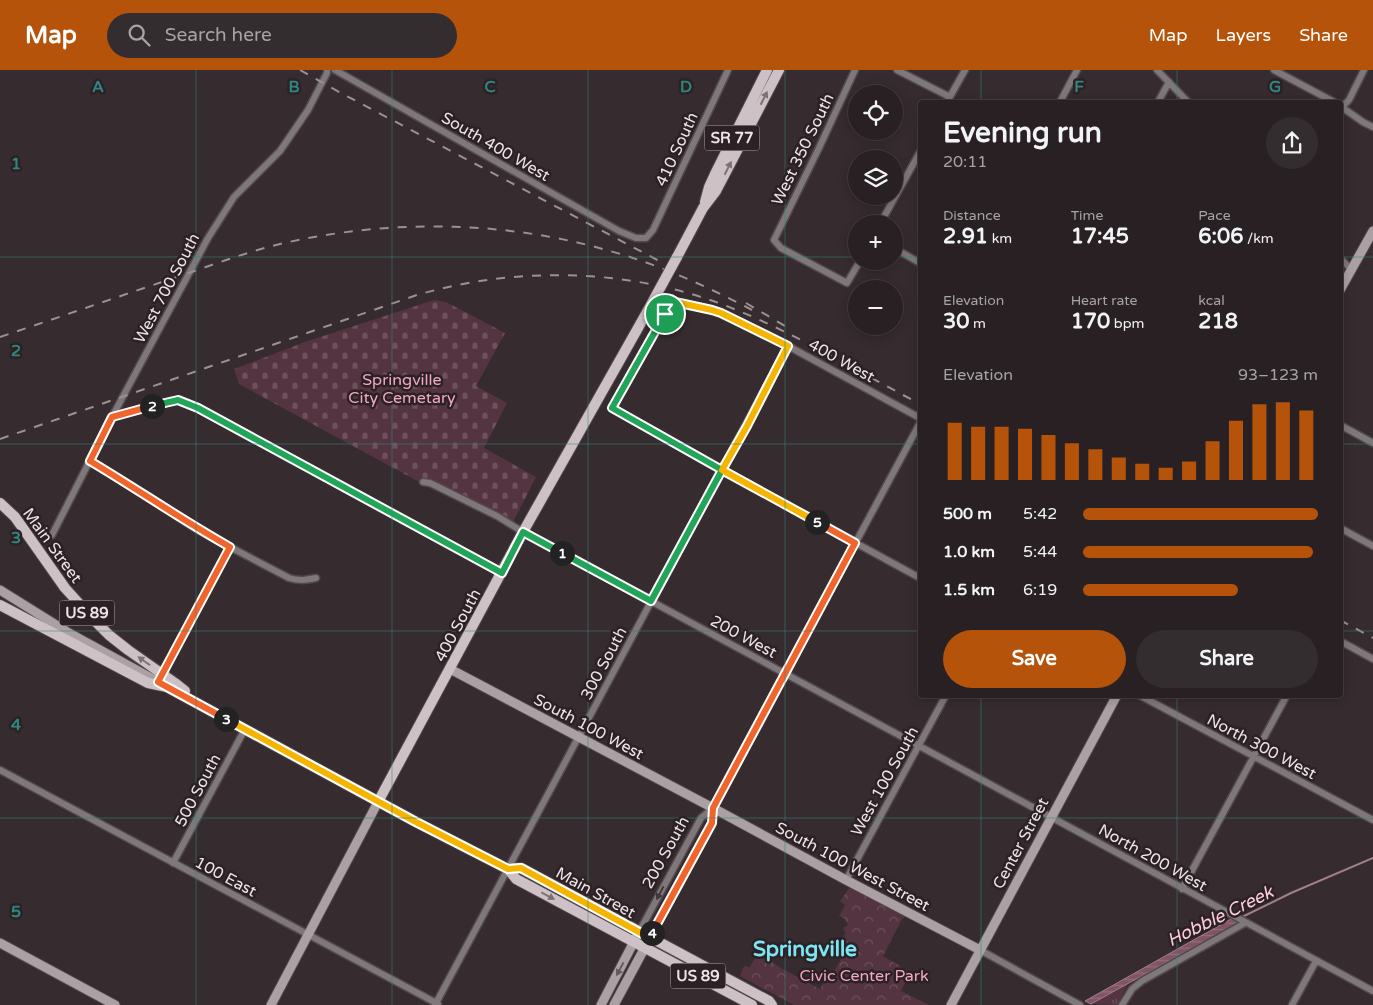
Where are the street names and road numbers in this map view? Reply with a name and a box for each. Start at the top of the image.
street label: West 350 South [767,90,839,209]
street label: South 400 West [438,108,553,186]
street label: 410 South [651,109,703,190]
road number: SR 77 [704,126,760,150]
street label: West 700 South [129,230,204,347]
street label: 400 West [805,335,878,387]
street label: Main Street [18,504,86,587]
street label: 400 South [430,586,485,665]
road number: US 89 [59,600,114,626]
street label: 200 West [707,611,780,663]
street label: 300 South [576,624,631,703]
street label: South 100 West [530,689,647,764]
street label: North 300 West [1203,710,1320,784]
street label: West 100 South [847,723,923,840]
street label: 500 South [170,751,225,830]
street label: Center Street [988,794,1053,893]
street label: 200 South [638,813,694,892]
street label: South 100 West Street [772,818,933,916]
street label: North 200 West [1095,820,1210,896]
street label: 100 East [191,852,260,901]
street label: Main Street [552,863,639,923]
road number: US 89 [670,964,726,988]

